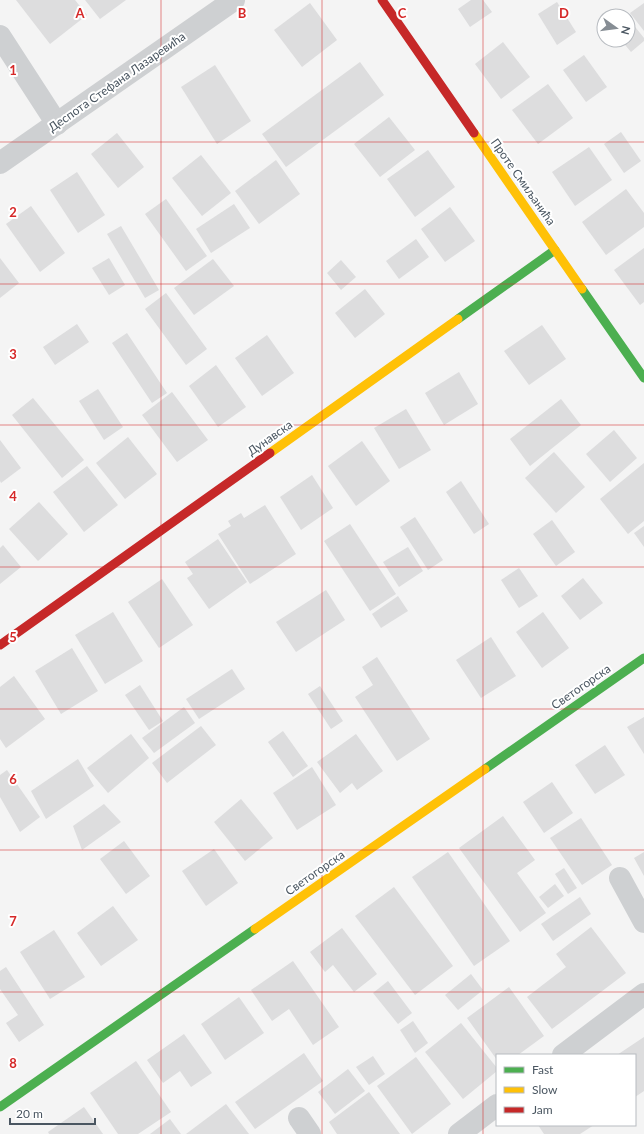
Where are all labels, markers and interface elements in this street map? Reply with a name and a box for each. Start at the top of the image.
text: A [74,5,85,21]
text: B [238,5,247,21]
text: C [398,5,407,21]
text: D [559,5,569,21]
north arrow [596,8,636,48]
text: N [619,25,634,36]
street label: Деспота Стефана Лазаревића [45,28,188,135]
text: 1 [9,62,17,78]
street label: Проте Смиљанића [488,135,559,228]
text: 2 [9,204,17,220]
text: 3 [9,346,17,362]
street label: Дунавска [244,417,295,459]
text: 4 [9,488,17,504]
text: 5 [9,629,17,645]
street label: Светогорска [548,661,613,712]
text: 6 [9,771,17,787]
street label: Светогорска [282,847,347,898]
text: 7 [9,913,17,929]
legend [496,1054,636,1126]
text: 8 [9,1055,17,1071]
text: Fast [532,1062,554,1077]
text: Slow [532,1082,558,1097]
scale bar [10,1100,95,1126]
text: Jam [532,1102,553,1117]
text: 20 m [16,1106,43,1121]

